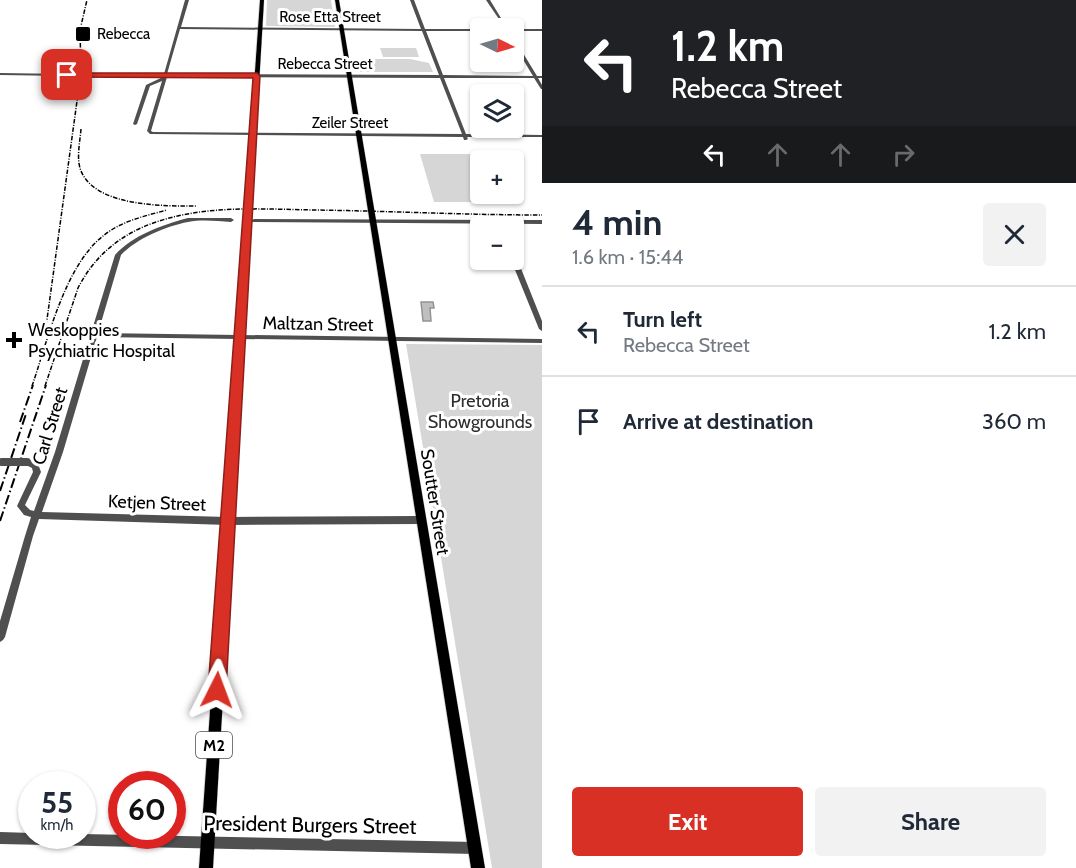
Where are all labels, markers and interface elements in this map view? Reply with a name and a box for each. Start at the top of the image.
street label: Rose Etta Street [279,8,381,26]
north arrow [470,18,524,72]
map controls [470,18,524,270]
text: 1.2 km [671,20,784,72]
icon: left [572,24,650,102]
marker: Rebecca [74,25,92,43]
place label: Rebecca [97,25,151,43]
pin [41,49,92,100]
street label: Rebecca Street [277,55,373,73]
icon: arrive [50,58,83,91]
text: Rebecca Street [671,72,842,105]
button: layers [470,84,524,138]
street label: Zeiler Street [312,114,388,132]
icon: left [698,138,731,171]
icon: ahead [761,138,794,171]
icon: ahead [824,138,857,171]
icon: right [887,138,920,171]
button: + [470,150,524,204]
text: 4 min [572,200,662,244]
button: close [983,203,1046,266]
button: − [470,216,524,270]
text: 1.6 km · 15:44 [572,245,683,269]
text: Turn left [623,306,702,333]
street label: Maltzan Street [262,312,374,336]
icon: left [572,315,605,348]
text: 1.2 km [989,318,1046,345]
place label: Weskoppies Psychiatric Hospital [28,319,176,362]
marker: Weskoppies Psychiatric Hospital [5,331,23,349]
text: Rebecca Street [623,333,750,357]
street label: Carl Street [28,385,72,467]
park label: Pretoria Showgrounds [428,390,532,433]
icon: arrive [572,405,605,438]
text: Arrive at destination [623,408,813,435]
text: 360 m [982,408,1046,435]
street label: Soutter Street [416,447,454,557]
street label: Ketjen Street [108,490,206,516]
position arrow [185,658,249,722]
road number: M2 [196,732,232,758]
speed limit sign: 60 [108,771,186,849]
text: 55 [41,784,73,821]
button: Exit [572,787,803,856]
button: Share [815,787,1046,856]
street label: President Burgers Street [203,810,417,839]
text: km/h [41,816,73,834]

